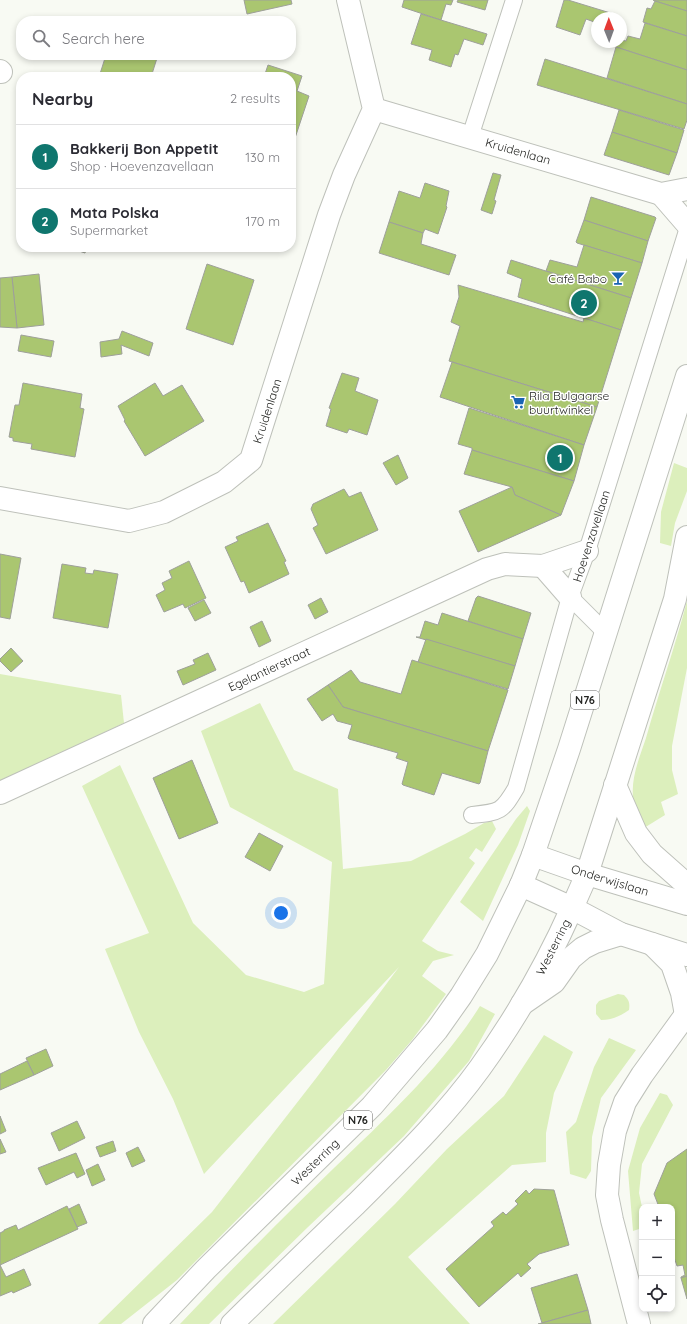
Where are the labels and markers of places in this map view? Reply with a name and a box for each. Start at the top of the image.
bar icon: Café Babo [610,270,626,286]
place label: Café Babo [548,271,607,286]
pin: 2 [571,288,597,318]
place label: Rila Bulgaarse buurtwinkel [529,388,610,417]
supermarket icon: Rila Bulgaarse buurtwinkel [510,394,526,410]
pin: 1 [547,443,573,473]

